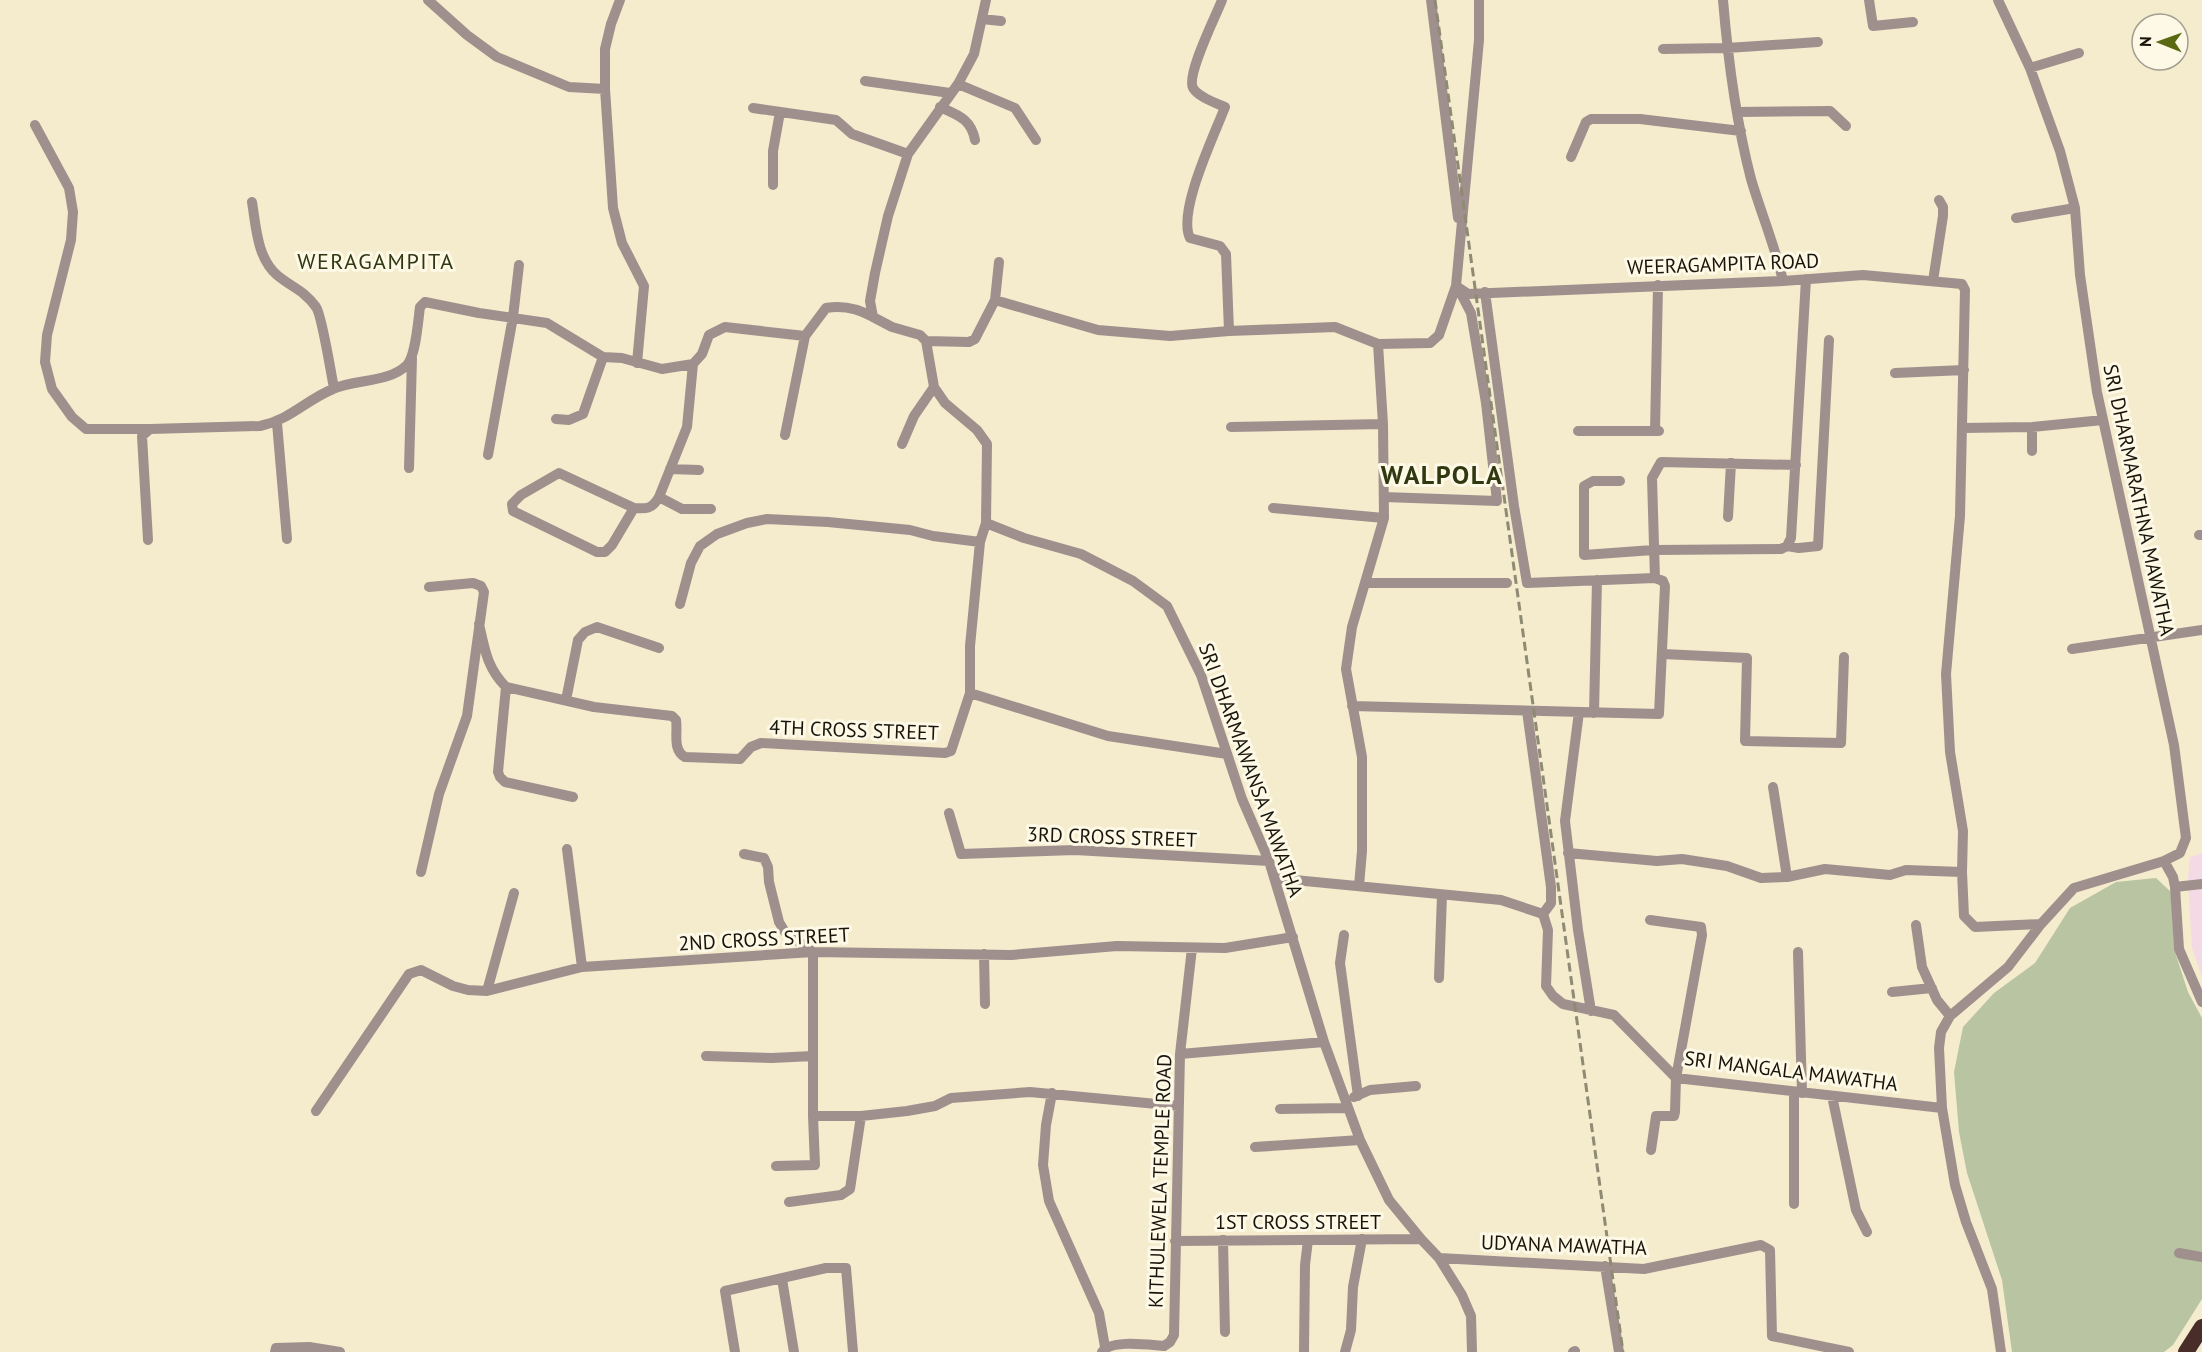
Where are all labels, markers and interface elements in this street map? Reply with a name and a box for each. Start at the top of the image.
north arrow [2130,12,2190,72]
text: N [2135,36,2155,47]
district label: WERAGAMPITA [297,247,455,275]
street label: WEERAGAMPITA ROAD [1626,248,1820,280]
street label: SRI DHARMARATHNA MAWATHA [2098,362,2181,638]
district label: WALPOLA [1381,458,1503,491]
street label: SRI DHARMAWANSA MAWATHA [1193,639,1309,901]
street label: 4TH CROSS STREET [769,714,939,746]
street label: 3RD CROSS STREET [1027,821,1197,853]
street label: 2ND CROSS STREET [678,922,850,956]
street label: SRI MANGALA MAWATHA [1683,1045,1899,1097]
street label: KITHULEWELA TEMPLE ROAD [1143,1054,1177,1308]
street label: 1ST CROSS STREET [1215,1209,1381,1235]
street label: UDYANA MAWATHA [1481,1229,1648,1261]

